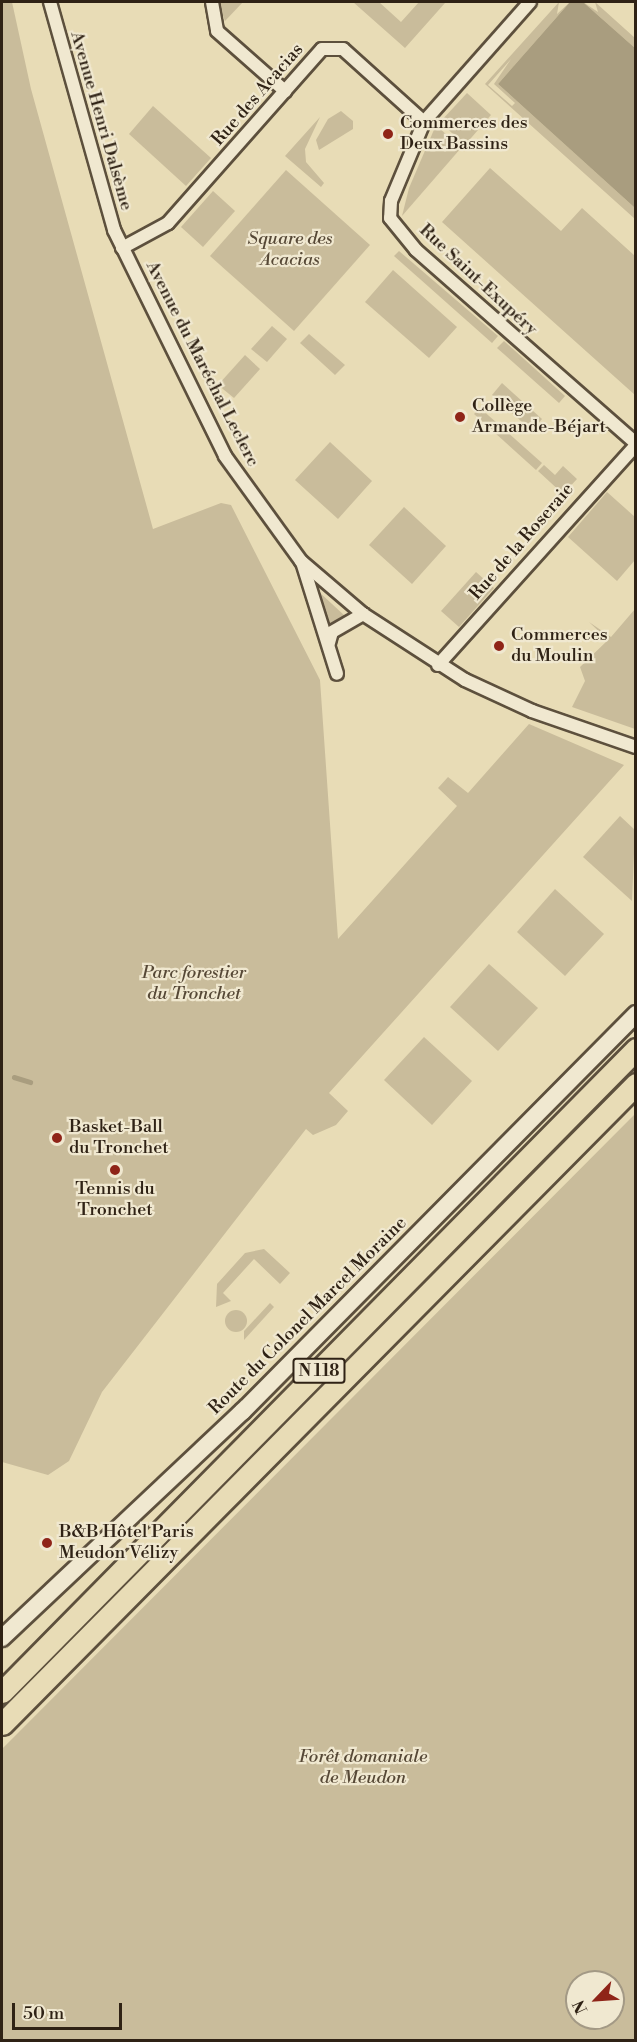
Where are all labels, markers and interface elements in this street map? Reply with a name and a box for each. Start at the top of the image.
street label: Avenue Henri Dalsème [65,29,137,213]
street label: Rue des Acacias [208,39,308,151]
place label: Commerces des Deux Bassins [400,113,528,156]
marker: Commerces des Deux Bassins [381,127,395,141]
street label: Rue Saint-Exupéry [414,220,542,340]
park label: Square des Acacias [248,229,332,272]
street label: Avenue du Maréchal Leclerc [141,258,263,470]
place label: Collège Armande-Béjart [472,396,606,438]
marker: Collège Armande-Béjart [453,410,467,424]
street label: Rue de la Roseraie [465,479,579,605]
place label: Commerces du Moulin [511,625,608,668]
marker: Commerces du Moulin [492,639,506,653]
park label: Parc forestier du Tronchet [142,963,246,1006]
place label: Basket-Ball du Tronchet [69,1117,169,1160]
marker: Basket-Ball du Tronchet [50,1131,64,1145]
marker: Tennis du Tronchet [108,1163,122,1177]
place label: Tennis du Tronchet [75,1179,155,1222]
street label: Route du Colonel Marcel Moraine [205,1213,411,1419]
road number: N 118 [292,1358,346,1384]
place label: B&B Hôtel Paris Meudon Vélizy [59,1522,194,1564]
marker: B&B Hôtel Paris Meudon Vélizy [40,1536,54,1550]
park label: Forêt domaniale de Meudon [299,1747,427,1790]
north arrow [565,1970,625,2030]
scale bar [15,1991,124,2029]
text: N [569,1997,592,2017]
text: 50 m [23,2002,64,2025]

